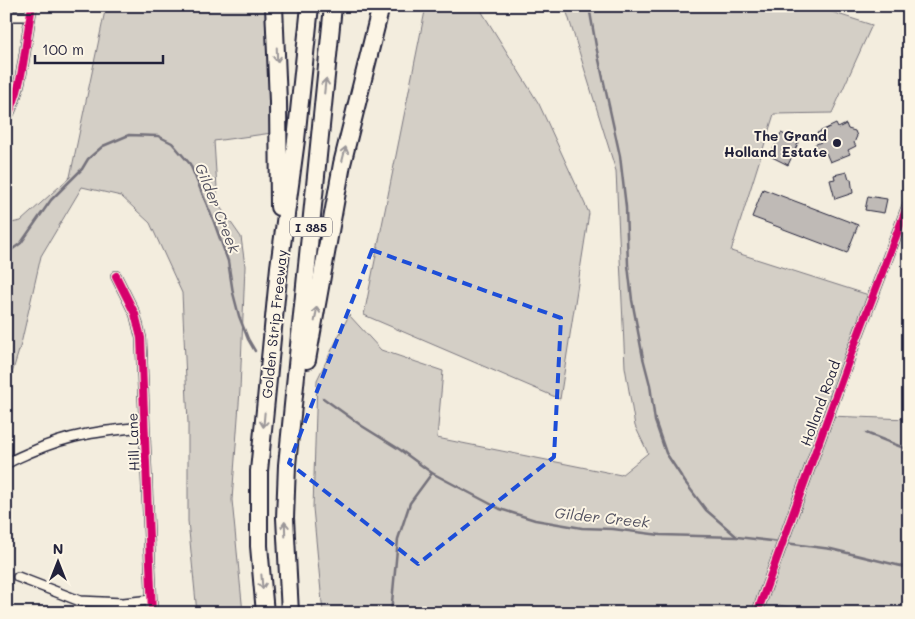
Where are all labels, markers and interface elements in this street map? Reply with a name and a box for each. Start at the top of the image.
scale bar [35,32,162,64]
text: 100 m [42,39,84,59]
one-way arrow [272,47,281,63]
one-way arrow [320,78,330,94]
place label: The Grand Holland Estate [724,126,827,161]
marker: The Grand Holland Estate [831,137,843,149]
one-way arrow [340,147,350,163]
water label: Gilder Creek [191,160,246,257]
road number: I 385 [290,218,332,236]
street label: Golden Strip Freeway [257,249,291,399]
one-way arrow [311,307,321,323]
street label: Holland Road [796,357,844,449]
one-way arrow [259,411,269,427]
street label: Hill Lane [122,413,144,471]
water label: Gilder Creek [554,502,651,532]
one-way arrow [280,521,290,538]
north arrow [32,536,82,586]
text: N [53,539,63,558]
one-way arrow [257,574,266,590]

